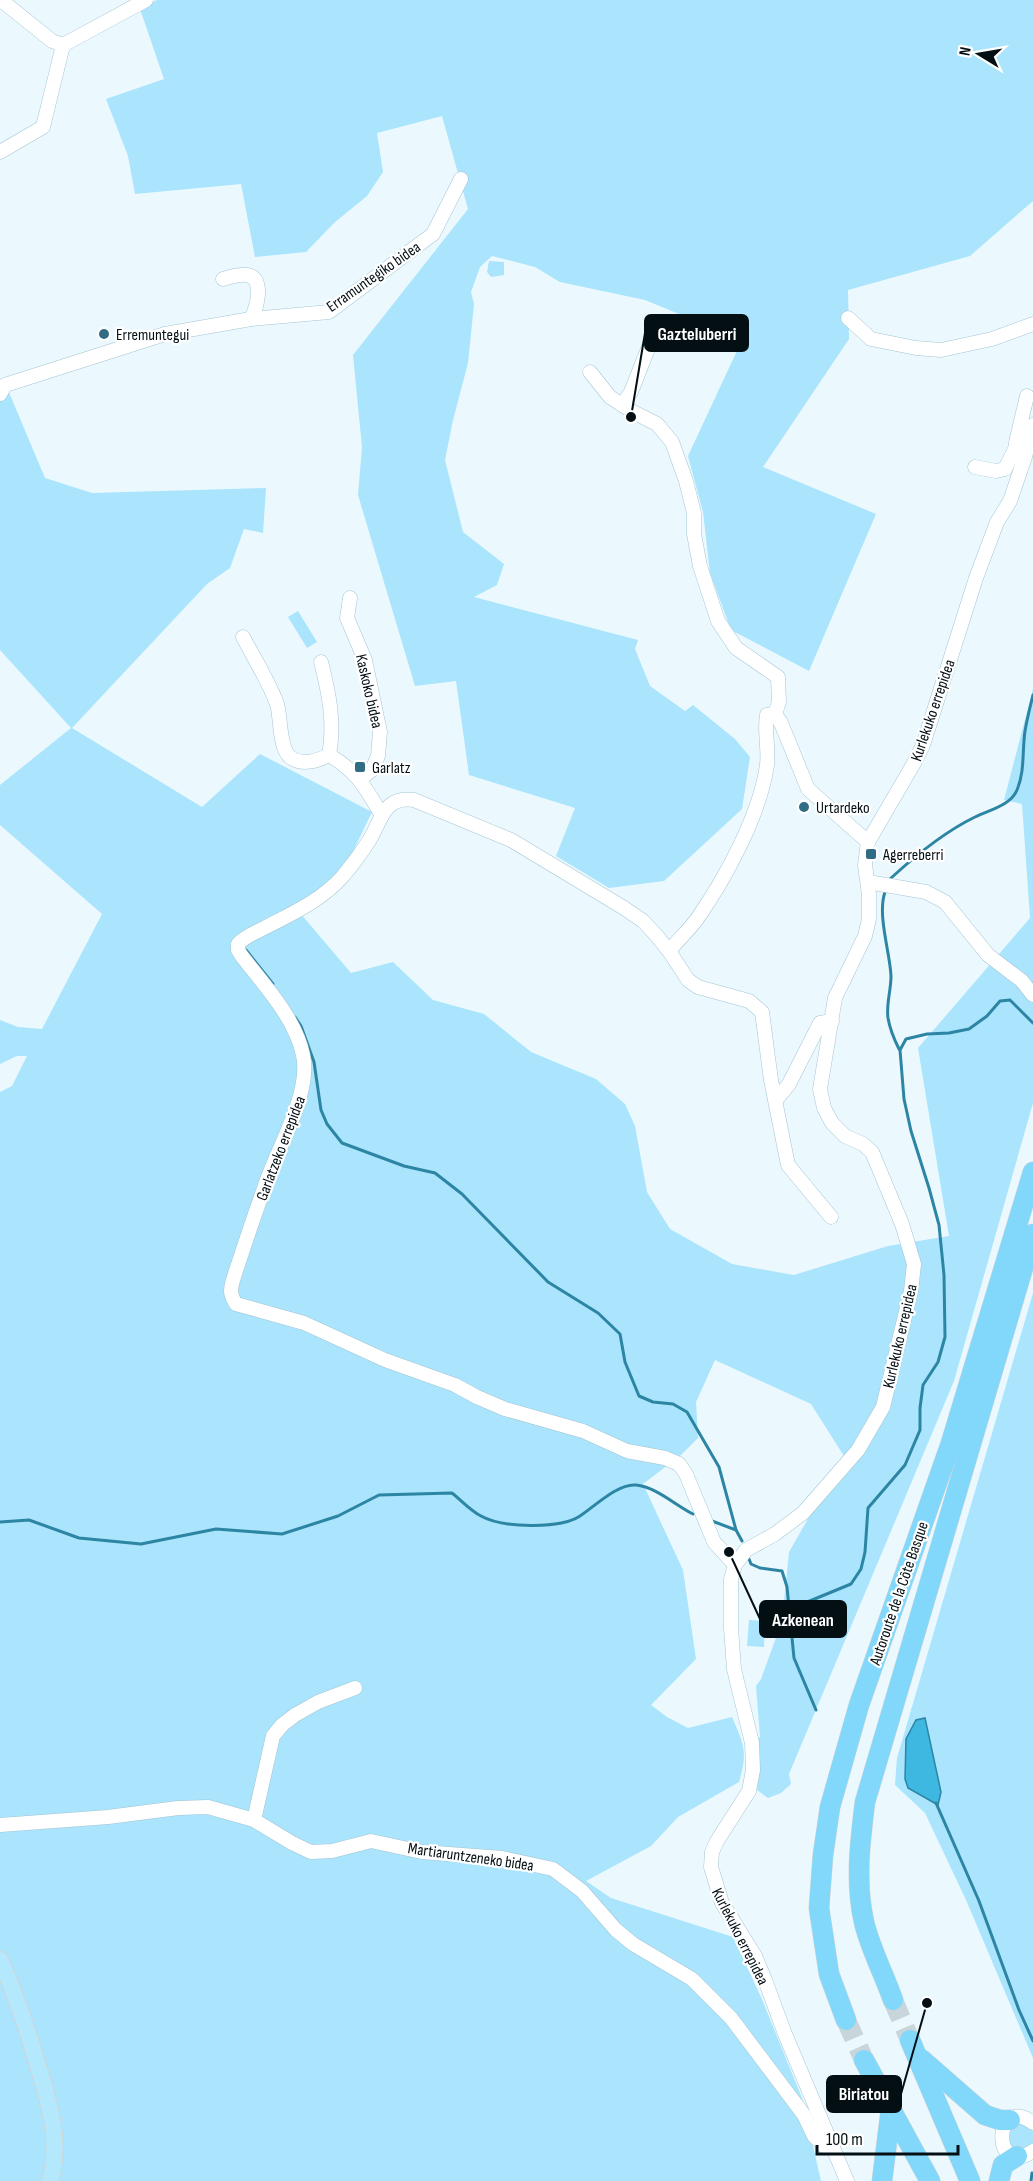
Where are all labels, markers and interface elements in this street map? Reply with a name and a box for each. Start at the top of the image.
north arrow [949,24,1009,84]
text: N [956,45,976,57]
street label: Erramuntegiko bidea [323,238,424,317]
callout: Gazteluberri [645,315,748,351]
text: Gazteluberri [657,324,737,345]
place label: Erremuntegui [116,326,189,345]
marker: Erremuntegui [97,327,111,341]
street label: Kaskoko bidea [351,652,386,730]
street label: Kurlekuko errepidea [907,657,960,764]
place label: Garlatz [372,759,411,778]
marker: Garlatz [353,760,367,774]
place label: Urtardeko [816,799,870,818]
marker: Urtardeko [797,800,811,814]
place label: Agerreberri [882,846,943,865]
marker: Agerreberri [864,847,878,861]
street label: Garlatzeko errepidea [253,1094,310,1203]
street label: Kurlekuko errepidea [879,1282,922,1390]
street label: Autoroute de la Côte Basque [866,1519,933,1669]
callout: Azkenean [760,1601,846,1637]
text: Azkenean [771,1610,834,1631]
street label: Martiaruntzeneko bidea [407,1839,535,1876]
street label: Kurlekuko errepidea [707,1885,772,1988]
callout: Biriatou [827,2076,901,2112]
text: Biriatou [839,2084,889,2105]
scale bar [817,2118,958,2156]
text: 100 m [826,2129,863,2150]

